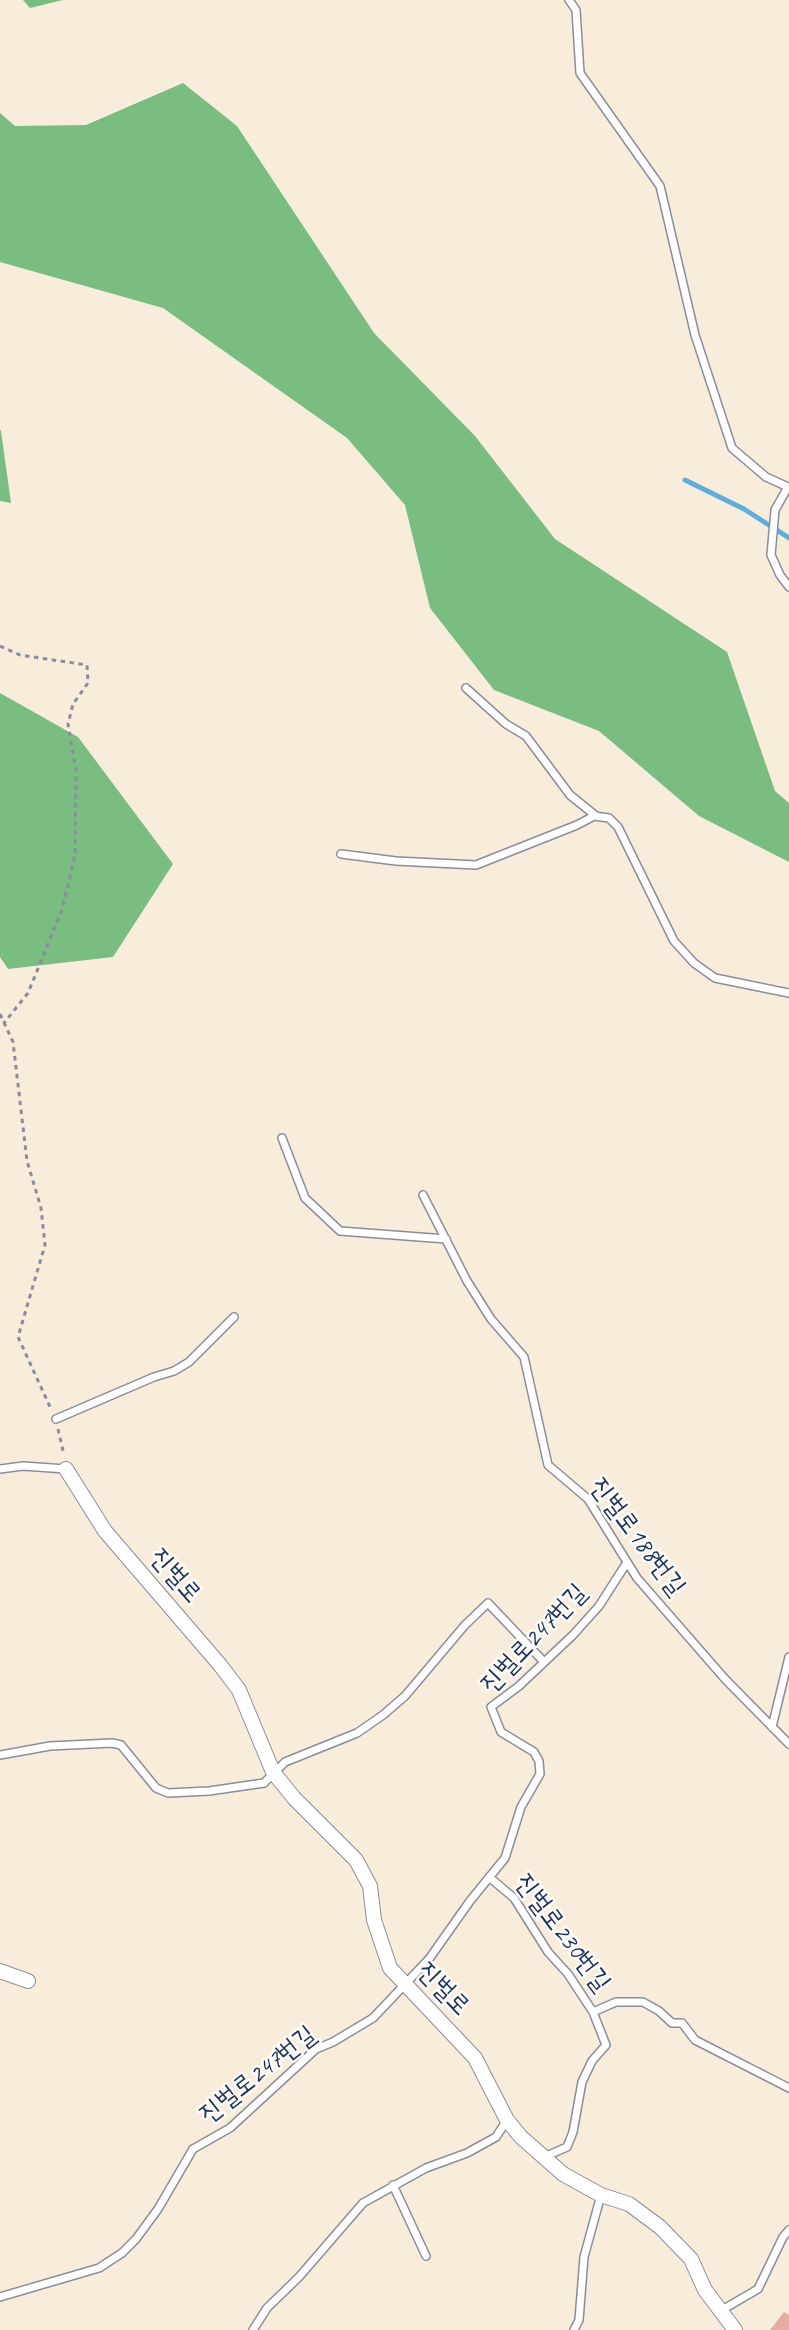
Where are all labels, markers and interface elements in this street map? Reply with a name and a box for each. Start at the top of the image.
street label: 진벌로188번길 [583,1472,691,1602]
street label: 진벌로 [143,1542,207,1610]
street label: 진벌로247번길 [474,1578,594,1700]
street label: 진벌로230번길 [508,1868,616,1998]
street label: 진벌로 [410,1956,476,2022]
street label: 진벌로247번길 [193,2020,323,2130]

